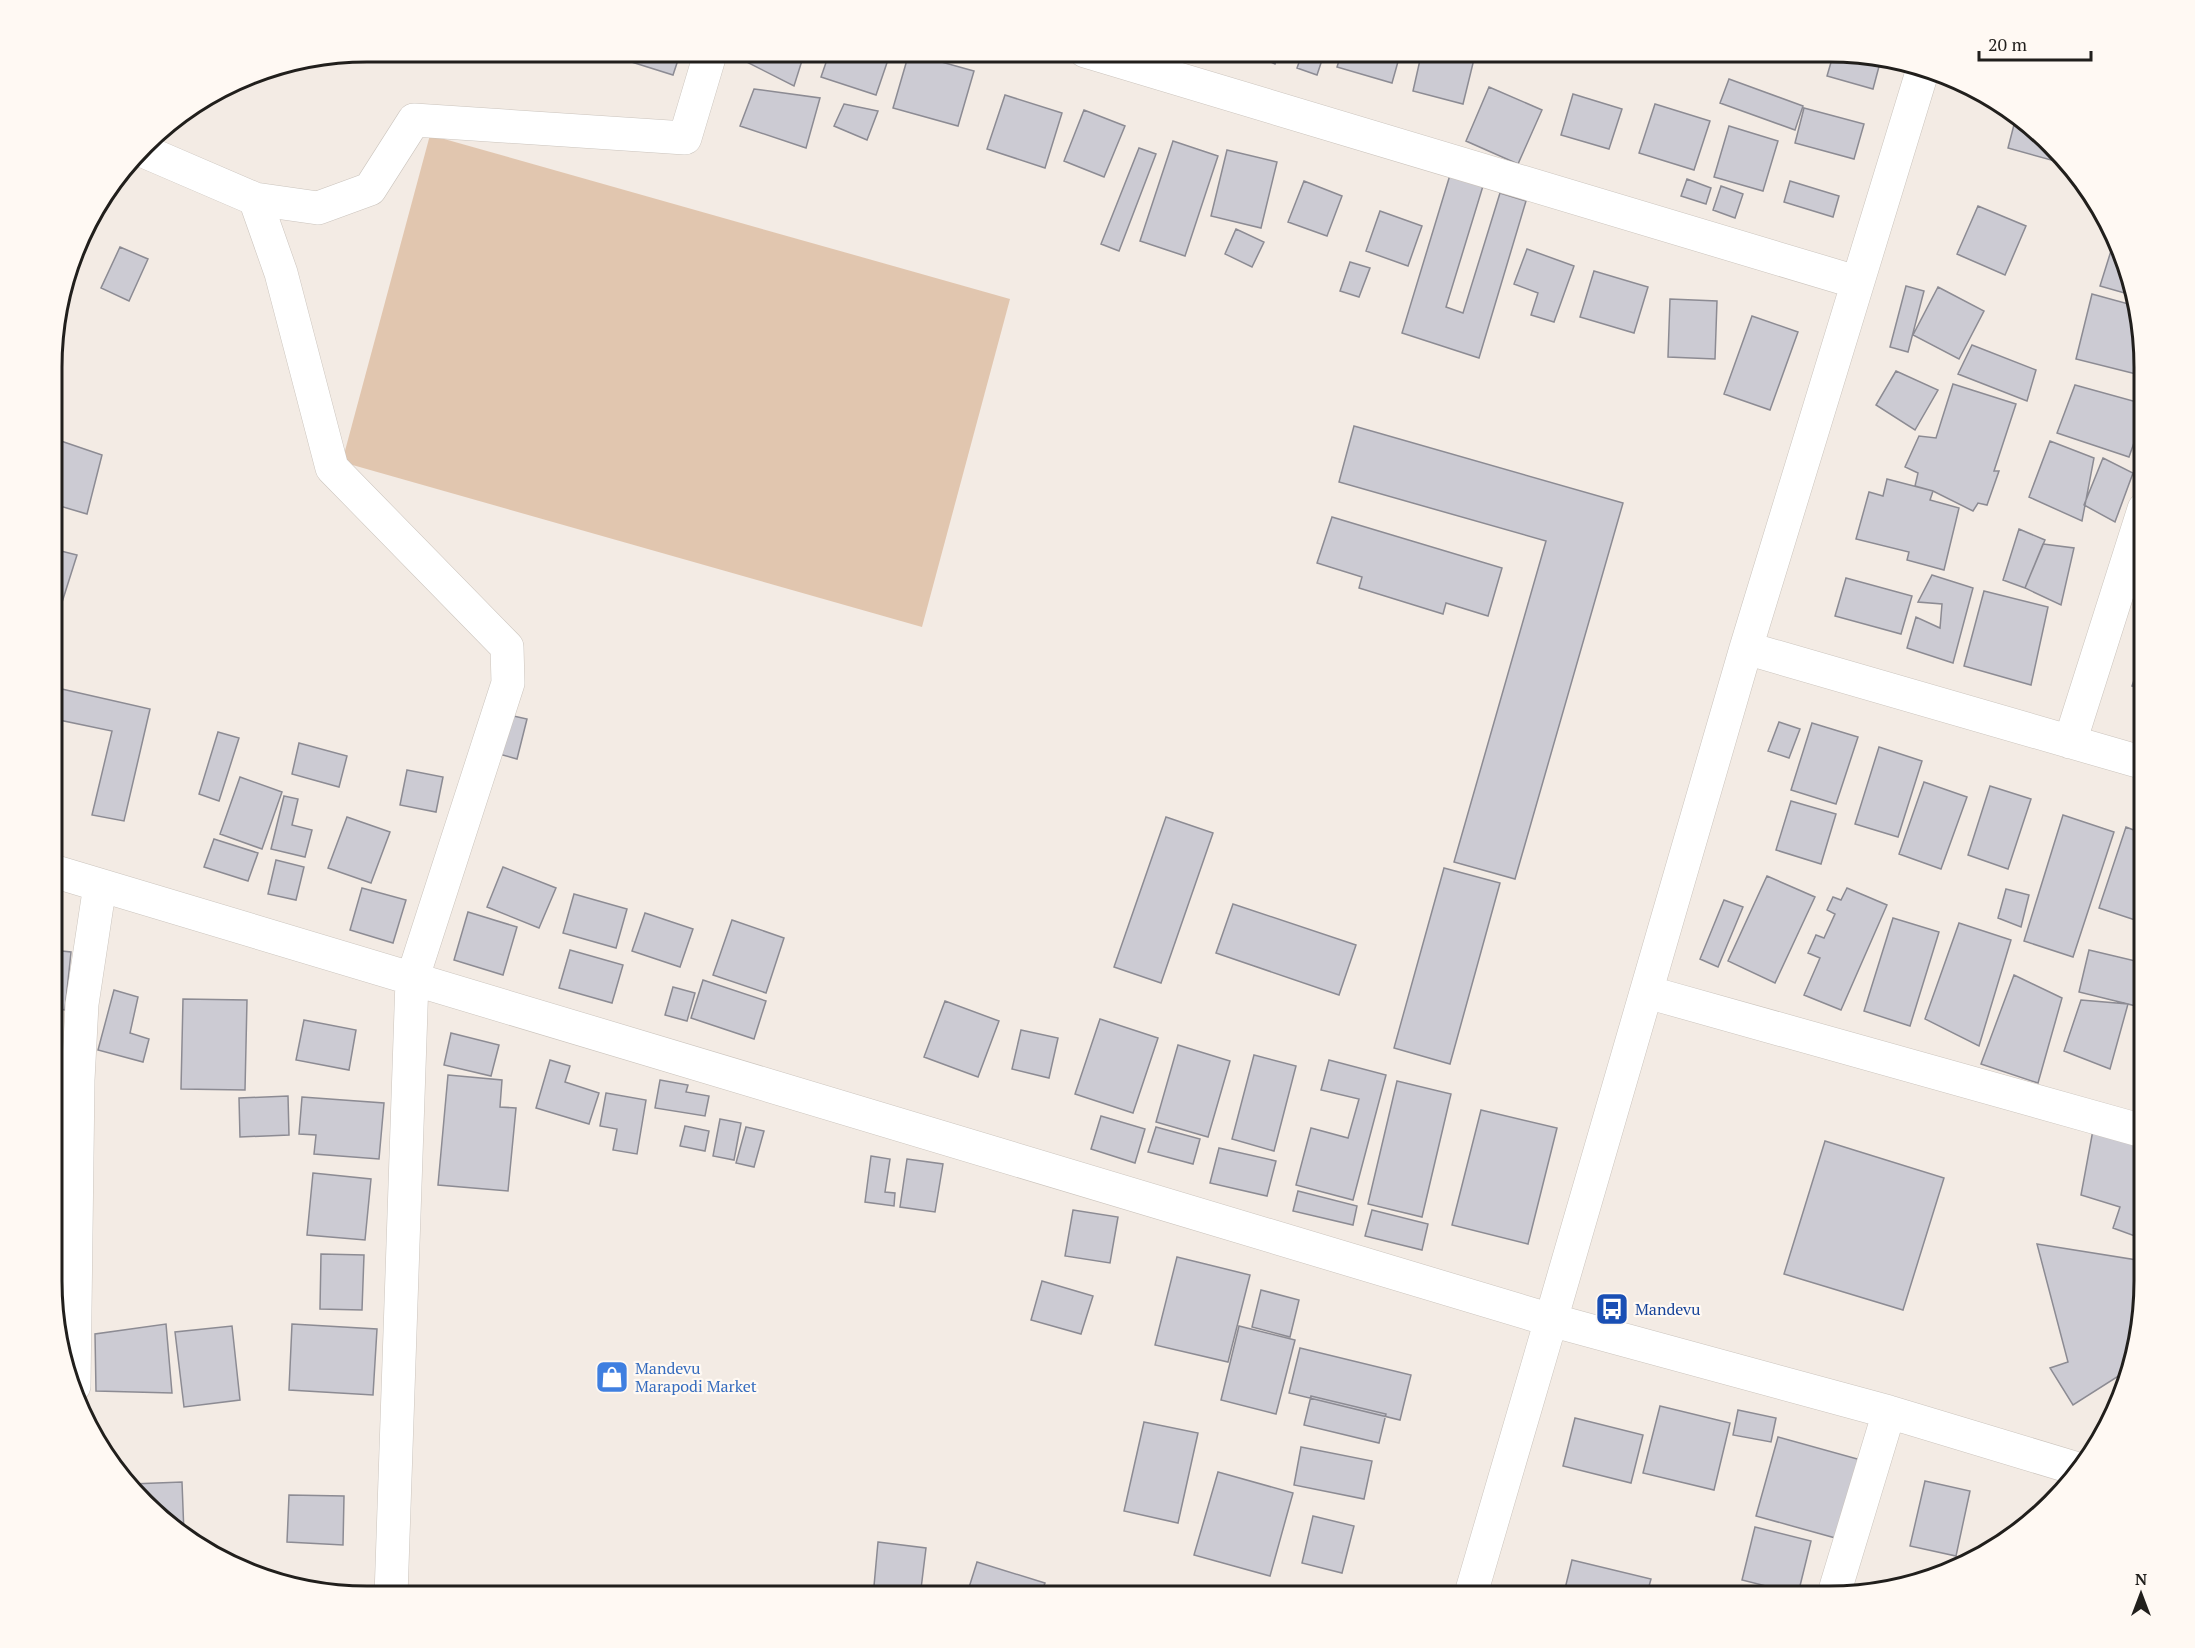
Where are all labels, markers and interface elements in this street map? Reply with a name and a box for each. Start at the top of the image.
scale bar [1979,24,2092,62]
text: 20 m [1988,32,2028,56]
bus stop icon: Mandevu [1594,1291,1630,1327]
place label: Mandevu [1635,1298,1700,1320]
place label: Mandevu Marapodi Market [635,1357,757,1397]
shop icon: Mandevu Marapodi Market [594,1359,630,1395]
north arrow [2111,1564,2171,1624]
text: N [2135,1568,2147,1590]

